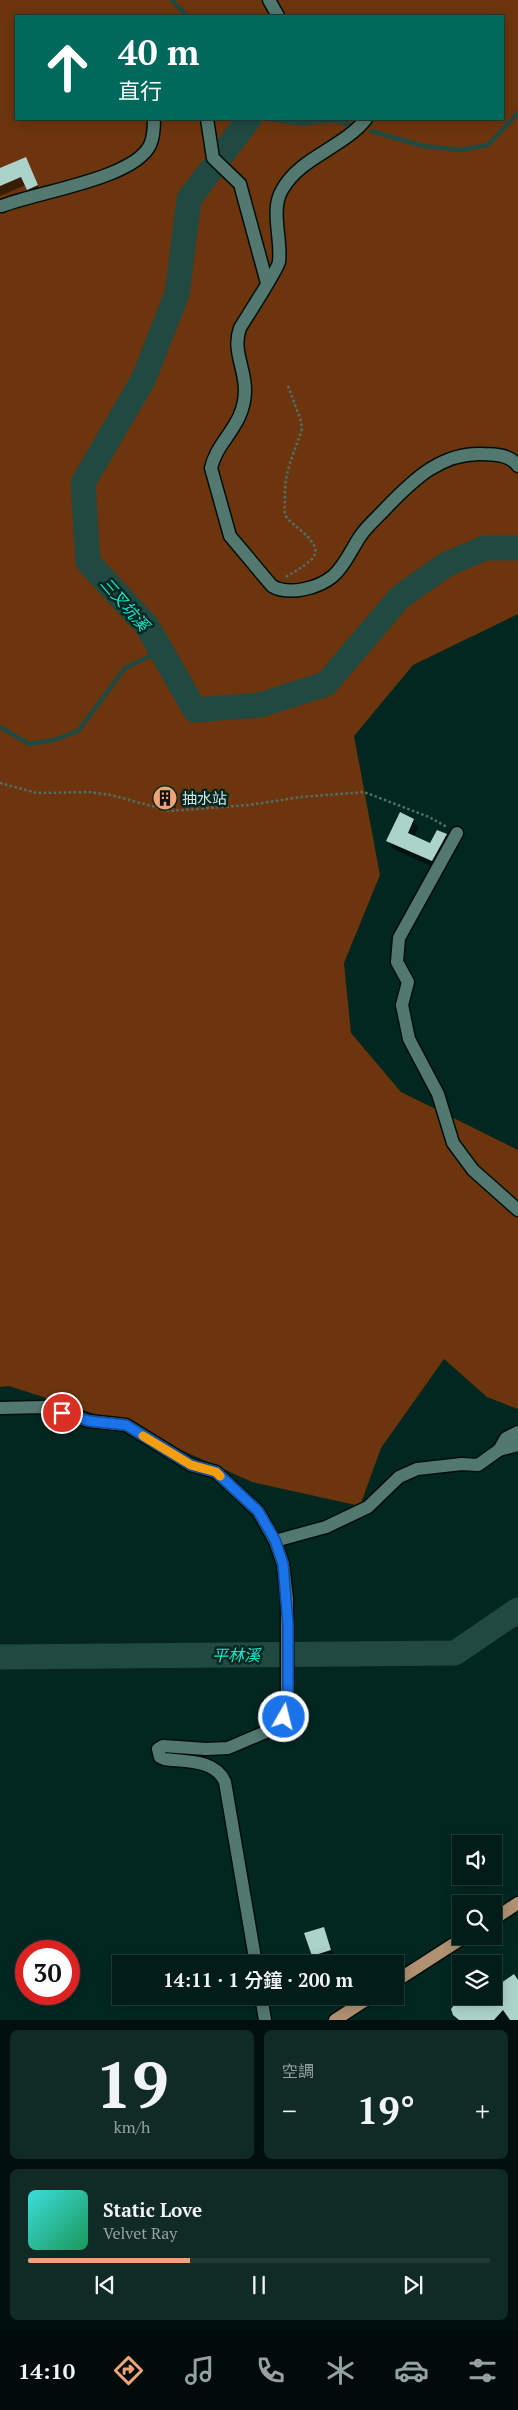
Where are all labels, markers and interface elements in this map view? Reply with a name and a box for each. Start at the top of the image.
text: 40 m [118,29,199,75]
icon: ahead [35,35,100,100]
text: 直行 [118,76,162,105]
water label: 三叉坑溪 [96,573,156,637]
building icon: 抽水站 [152,785,178,811]
place label: 抽水站 [182,788,227,808]
pin [41,1392,83,1434]
icon: arrive [48,1399,76,1427]
water label: 平林溪 [212,1644,262,1666]
position arrow [257,1690,309,1742]
map controls [452,1835,502,2005]
button: sound [452,1835,502,1885]
button: search [452,1895,502,1945]
speed limit sign: 30 [15,1940,80,2005]
button: layers [452,1955,502,2005]
text: 14:11 · 1 分鐘 · 200 m [163,1967,353,1992]
text: 19 [95,2040,169,2127]
text: 空調 [282,2060,314,2082]
text: 19° [357,2085,415,2135]
text: − [282,2092,297,2129]
text: + [475,2092,490,2129]
text: km/h [114,2116,150,2138]
text: Static Love [103,2197,202,2222]
text: Velvet Ray [103,2222,177,2244]
icon: previous [91,2271,119,2299]
icon: pause [245,2271,273,2299]
icon: next [399,2271,427,2299]
icon: directions [111,2353,146,2388]
icon: music [182,2353,217,2388]
icon: phone [253,2353,288,2388]
icon: climate [323,2353,358,2388]
icon: car [394,2353,429,2388]
icon: filters [465,2353,500,2388]
text: 14:10 [18,2356,75,2385]

